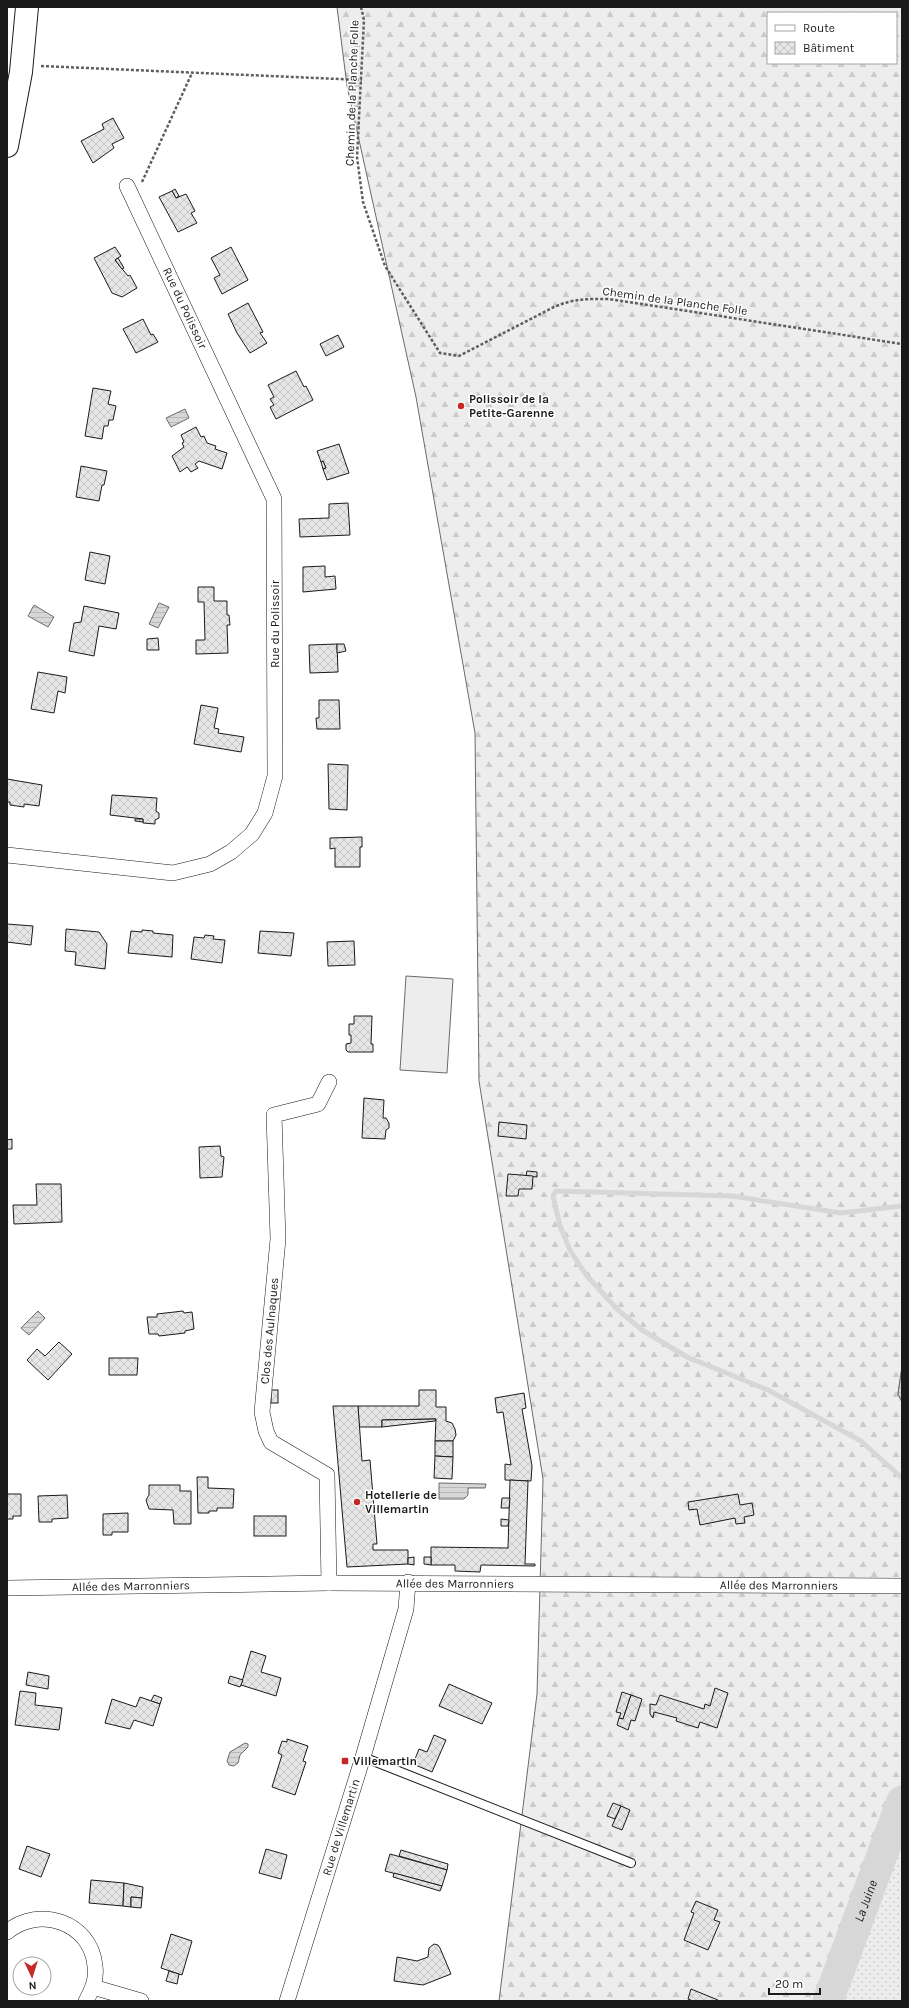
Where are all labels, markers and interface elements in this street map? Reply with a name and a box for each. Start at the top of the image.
legend [767,12,897,64]
street label: Chemin de la Planche Folle [342,20,362,166]
text: Route [803,21,835,35]
text: Bâtiment [803,41,855,55]
street label: Rue du Polissoir [160,265,210,351]
street label: Chemin de la Planche Folle [602,284,748,318]
place label: Polissoir de la Petite-Garenne [469,392,554,420]
marker: Polissoir de la Petite-Garenne [456,401,466,411]
street label: Rue du Polissoir [268,579,282,668]
street label: Clos des Aulnaques [258,1277,281,1385]
place label: Hotellerie de Villemartin [365,1488,437,1516]
marker: Hotellerie de Villemartin [352,1497,362,1507]
street label: Allée des Marronniers [396,1576,514,1591]
street label: Allée des Marronniers [72,1578,190,1594]
street label: Allée des Marronniers [720,1578,838,1593]
place label: Villemartin [353,1754,417,1768]
marker: Villemartin [340,1756,350,1766]
street label: Rue de Villemartin [319,1777,363,1877]
water label: La Juine [851,1878,880,1924]
north arrow [12,1956,52,1996]
scale bar [769,1970,820,1996]
text: 20 m [775,1977,803,1991]
text: N [28,1979,37,1992]

